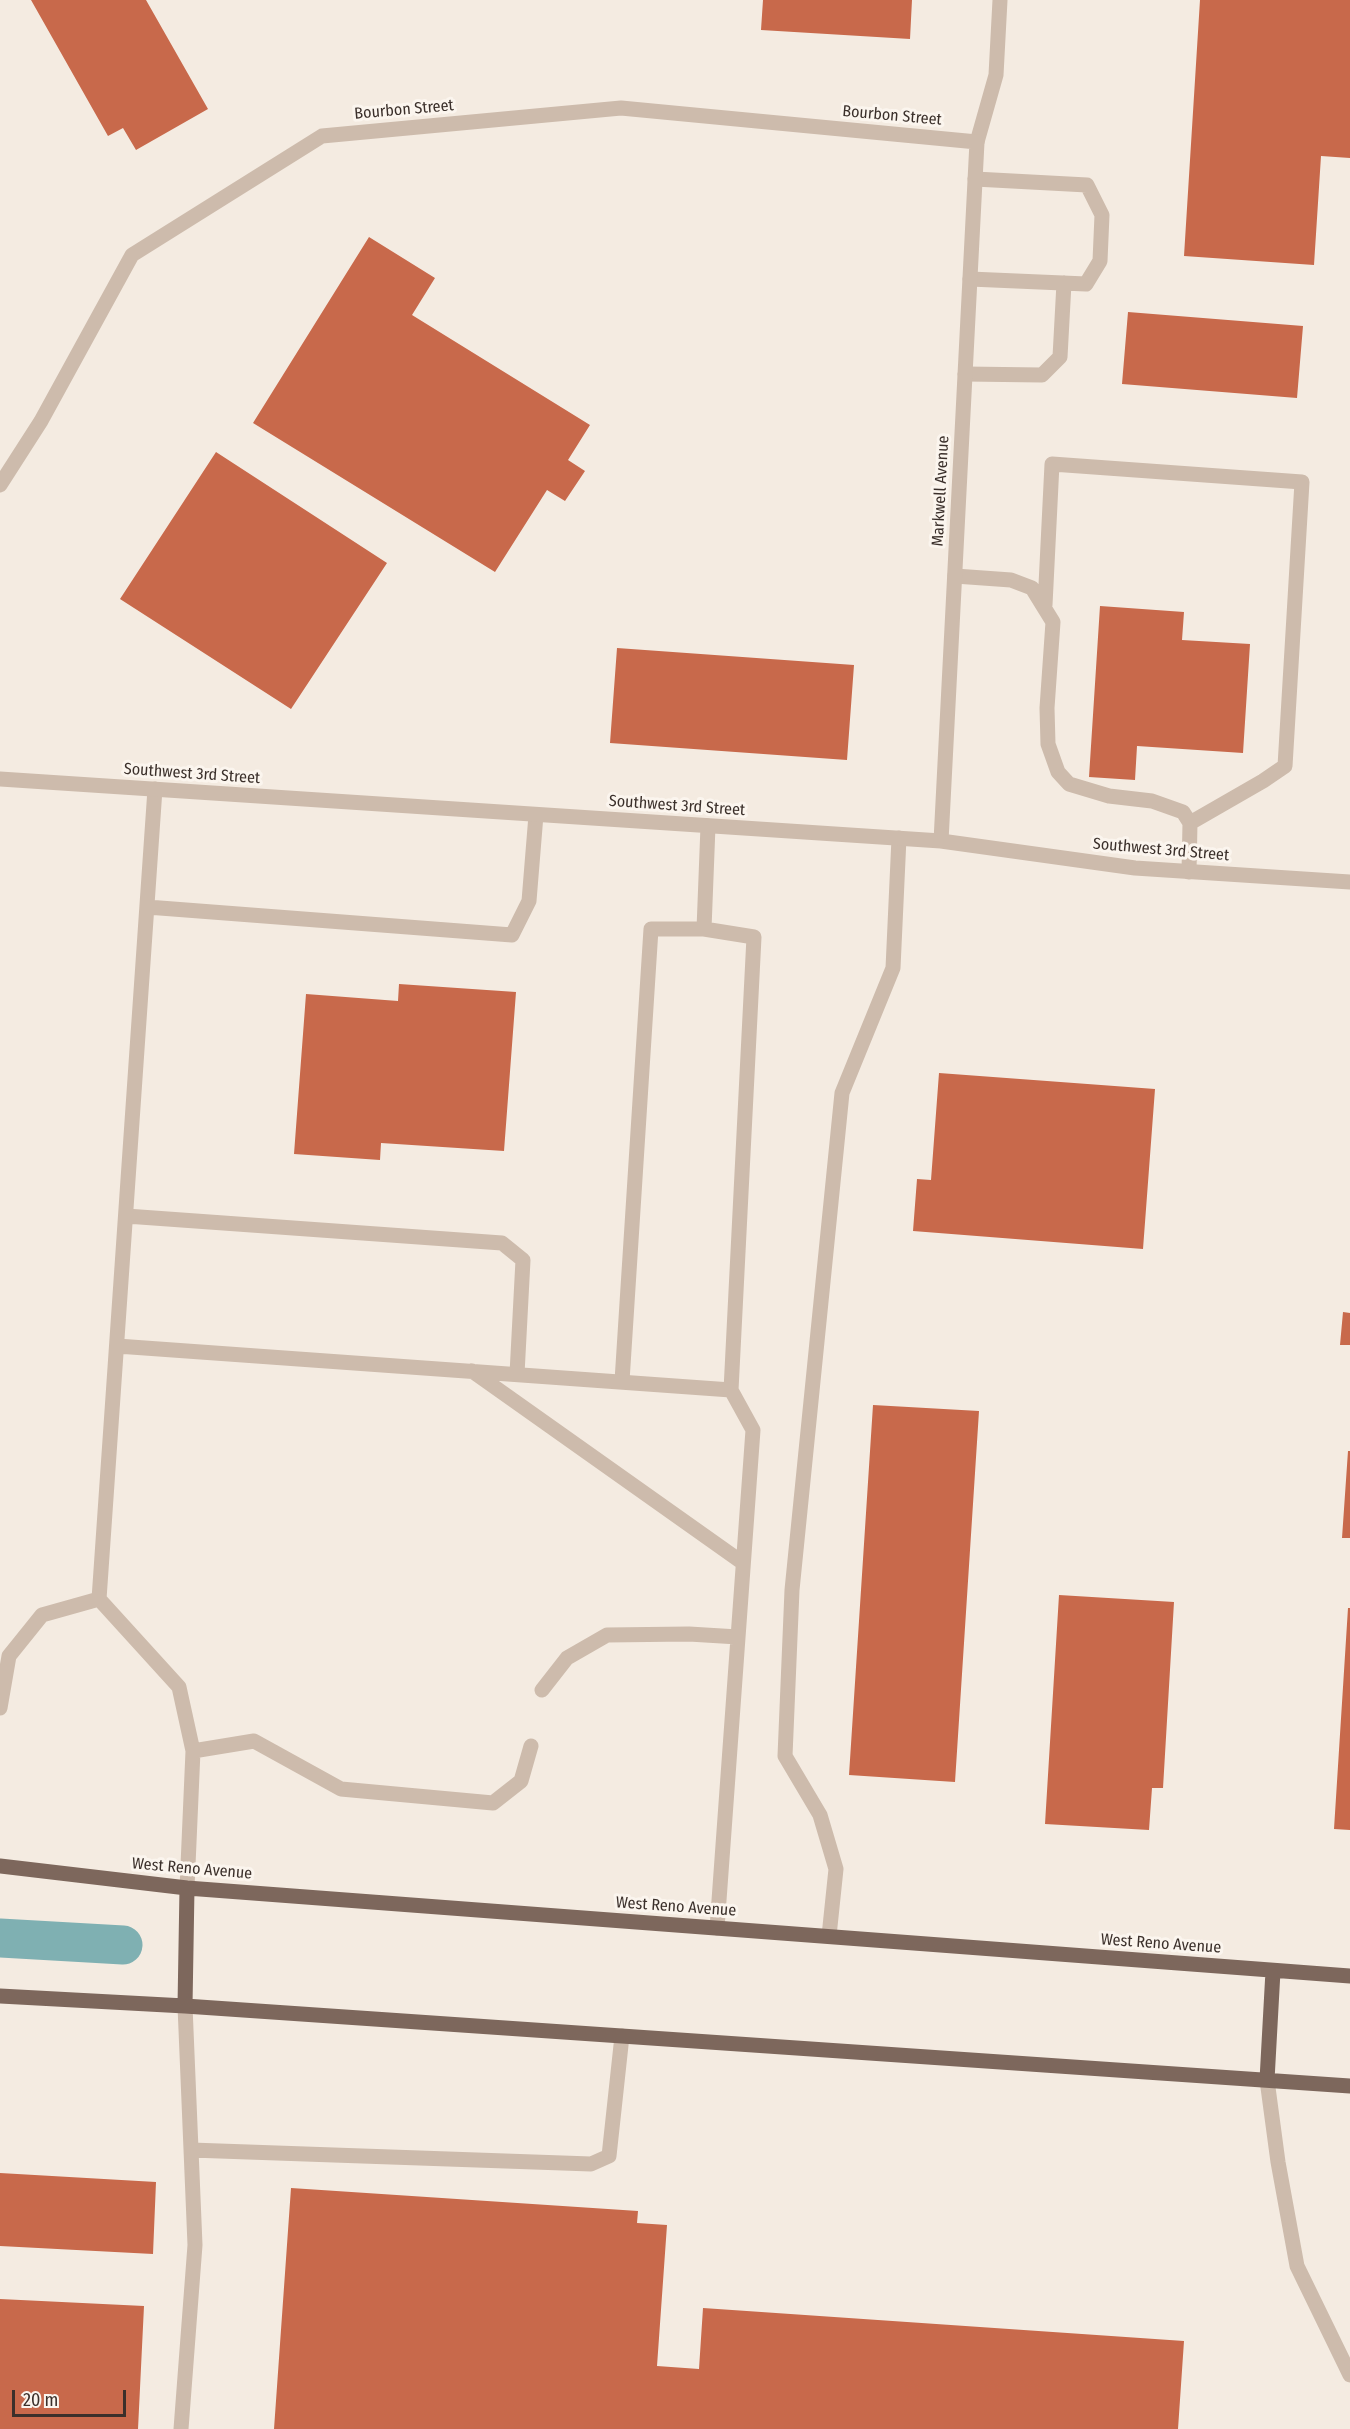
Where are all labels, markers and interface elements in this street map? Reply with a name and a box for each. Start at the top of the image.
street label: Bourbon Street [354,96,454,124]
street label: Bourbon Street [842,102,942,130]
street label: Markwell Avenue [929,435,953,547]
street label: Southwest 3rd Street [123,760,261,788]
street label: Southwest 3rd Street [608,792,746,820]
street label: Southwest 3rd Street [1092,834,1230,866]
street label: West Reno Avenue [131,1854,253,1884]
street label: West Reno Avenue [615,1893,737,1921]
street label: West Reno Avenue [1100,1930,1222,1958]
scale bar [15,2378,129,2416]
text: 20 m [23,2389,58,2411]

